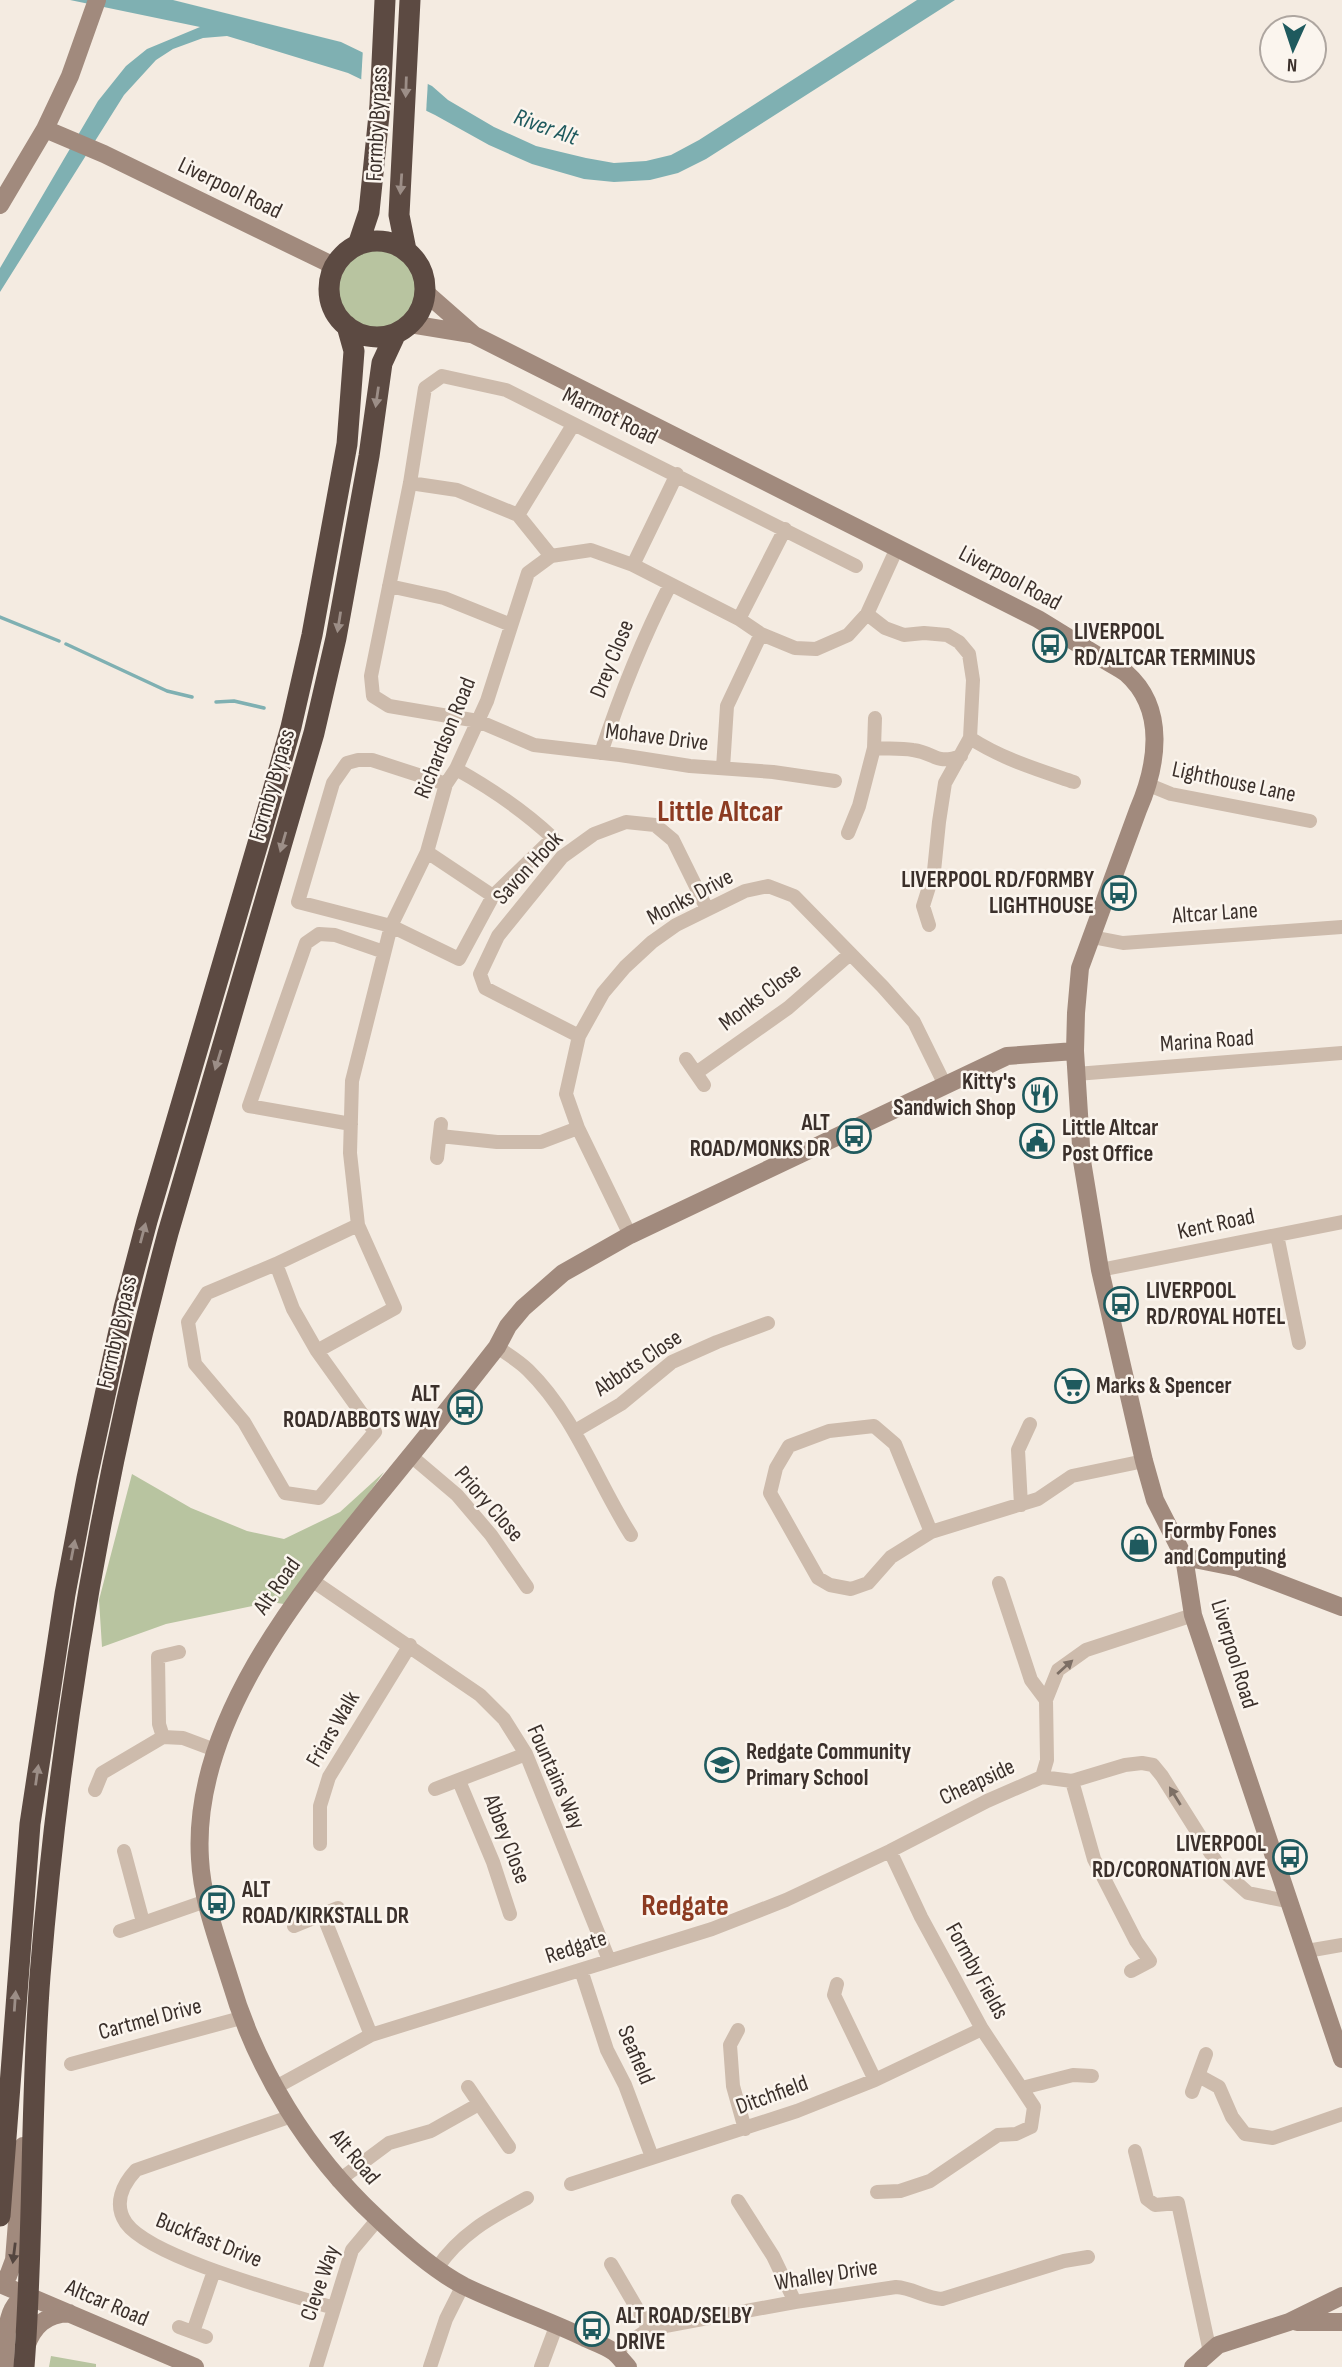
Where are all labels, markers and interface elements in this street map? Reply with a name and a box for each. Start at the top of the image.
north arrow [1258,14,1328,84]
text: N [1287,53,1298,76]
street label: Formby Bypass [360,66,394,182]
one-way arrow [400,76,411,98]
water label: River Alt [510,102,583,152]
street label: Liverpool Road [173,151,287,225]
one-way arrow [395,173,406,195]
street label: Marmot Road [558,381,662,451]
one-way arrow [371,386,382,408]
street label: Liverpool Road [954,539,1066,617]
one-way arrow [333,611,344,633]
street label: Drey Close [584,616,640,702]
place label: LIVERPOOL RD/ALTCAR TERMINUS [1074,618,1256,672]
bus stop icon: LIVERPOOL RD/ALTCAR TERMINUS [1031,626,1069,664]
street label: Richardson Road [408,673,482,803]
street label: Mohave Drive [604,717,710,757]
street label: Formby Bypass [243,726,301,844]
street label: Lighthouse Lane [1170,755,1298,809]
district label: Little Altcar [657,794,783,830]
street label: Savon Hook [487,825,569,910]
one-way arrow [278,832,288,853]
street label: Monks Drive [642,863,738,931]
place label: LIVERPOOL RD/FORMBY LIGHTHOUSE [901,866,1094,920]
bus stop icon: LIVERPOOL RD/FORMBY LIGHTHOUSE [1100,874,1138,912]
street label: Altcar Lane [1170,896,1259,930]
street label: Monks Close [713,957,807,1037]
street label: Marina Road [1159,1024,1255,1058]
one-way arrow [213,1050,223,1071]
place label: Kitty's Sandwich Shop [893,1068,1016,1122]
restaurant icon: Kitty's Sandwich Shop [1021,1076,1059,1114]
place label: ALT ROAD/MONKS DR [690,1109,830,1163]
place label: Little Altcar Post Office [1062,1114,1158,1168]
bus stop icon: ALT ROAD/MONKS DR [835,1117,873,1155]
public building icon: Little Altcar Post Office [1018,1122,1056,1160]
street label: Kent Road [1175,1202,1257,1246]
one-way arrow [138,1222,149,1244]
street label: Formby Bypass [90,1273,144,1391]
place label: LIVERPOOL RD/ROYAL HOTEL [1146,1277,1285,1331]
bus stop icon: LIVERPOOL RD/ROYAL HOTEL [1102,1285,1140,1323]
street label: Abbots Close [588,1323,687,1403]
supermarket icon: Marks & Spencer [1053,1367,1091,1405]
place label: Marks & Spencer [1096,1372,1232,1400]
place label: ALT ROAD/ABBOTS WAY [283,1380,440,1434]
bus stop icon: ALT ROAD/ABBOTS WAY [446,1388,484,1426]
street label: Priory Close [448,1460,530,1548]
place label: Formby Fones and Computing [1164,1517,1287,1571]
shop icon: Formby Fones and Computing [1120,1525,1158,1563]
one-way arrow [68,1539,79,1561]
street label: Alt Road [247,1552,307,1621]
street label: Liverpool Road [1204,1596,1264,1712]
one-way arrow [1056,1659,1074,1675]
street label: Friars Walk [300,1686,366,1772]
street label: Fountains Way [521,1720,591,1834]
place label: Redgate Community Primary School [746,1738,912,1792]
school or university icon: Redgate Community Primary School [703,1746,741,1784]
street label: Cheapside [935,1752,1019,1812]
one-way arrow [32,1764,43,1786]
one-way arrow [1168,1787,1181,1806]
street label: Abbey Close [477,1789,537,1888]
place label: LIVERPOOL RD/CORONATION AVE [1092,1830,1266,1884]
bus stop icon: LIVERPOOL RD/CORONATION AVE [1271,1838,1309,1876]
place label: ALT ROAD/KIRKSTALL DR [241,1876,409,1930]
bus stop icon: ALT ROAD/KIRKSTALL DR [198,1884,236,1922]
district label: Redgate [641,1888,729,1924]
street label: Formby Fields [939,1918,1015,2024]
street label: Redgate [542,1924,610,1970]
one-way arrow [10,1990,21,2012]
street label: Cartmel Drive [95,1992,205,2046]
street label: Seafield [611,2021,661,2089]
street label: Ditchfield [732,2069,812,2121]
street label: Alt Road [323,2123,386,2190]
street label: Buckfast Drive [152,2206,266,2274]
street label: Cleve Way [294,2241,346,2324]
one-way arrow [9,2242,20,2264]
street label: Whalley Drive [772,2253,880,2297]
street label: Altcar Road [60,2273,153,2333]
place label: ALT ROAD/SELBY DRIVE [615,2302,752,2356]
bus stop icon: ALT ROAD/SELBY DRIVE [573,2310,611,2348]

